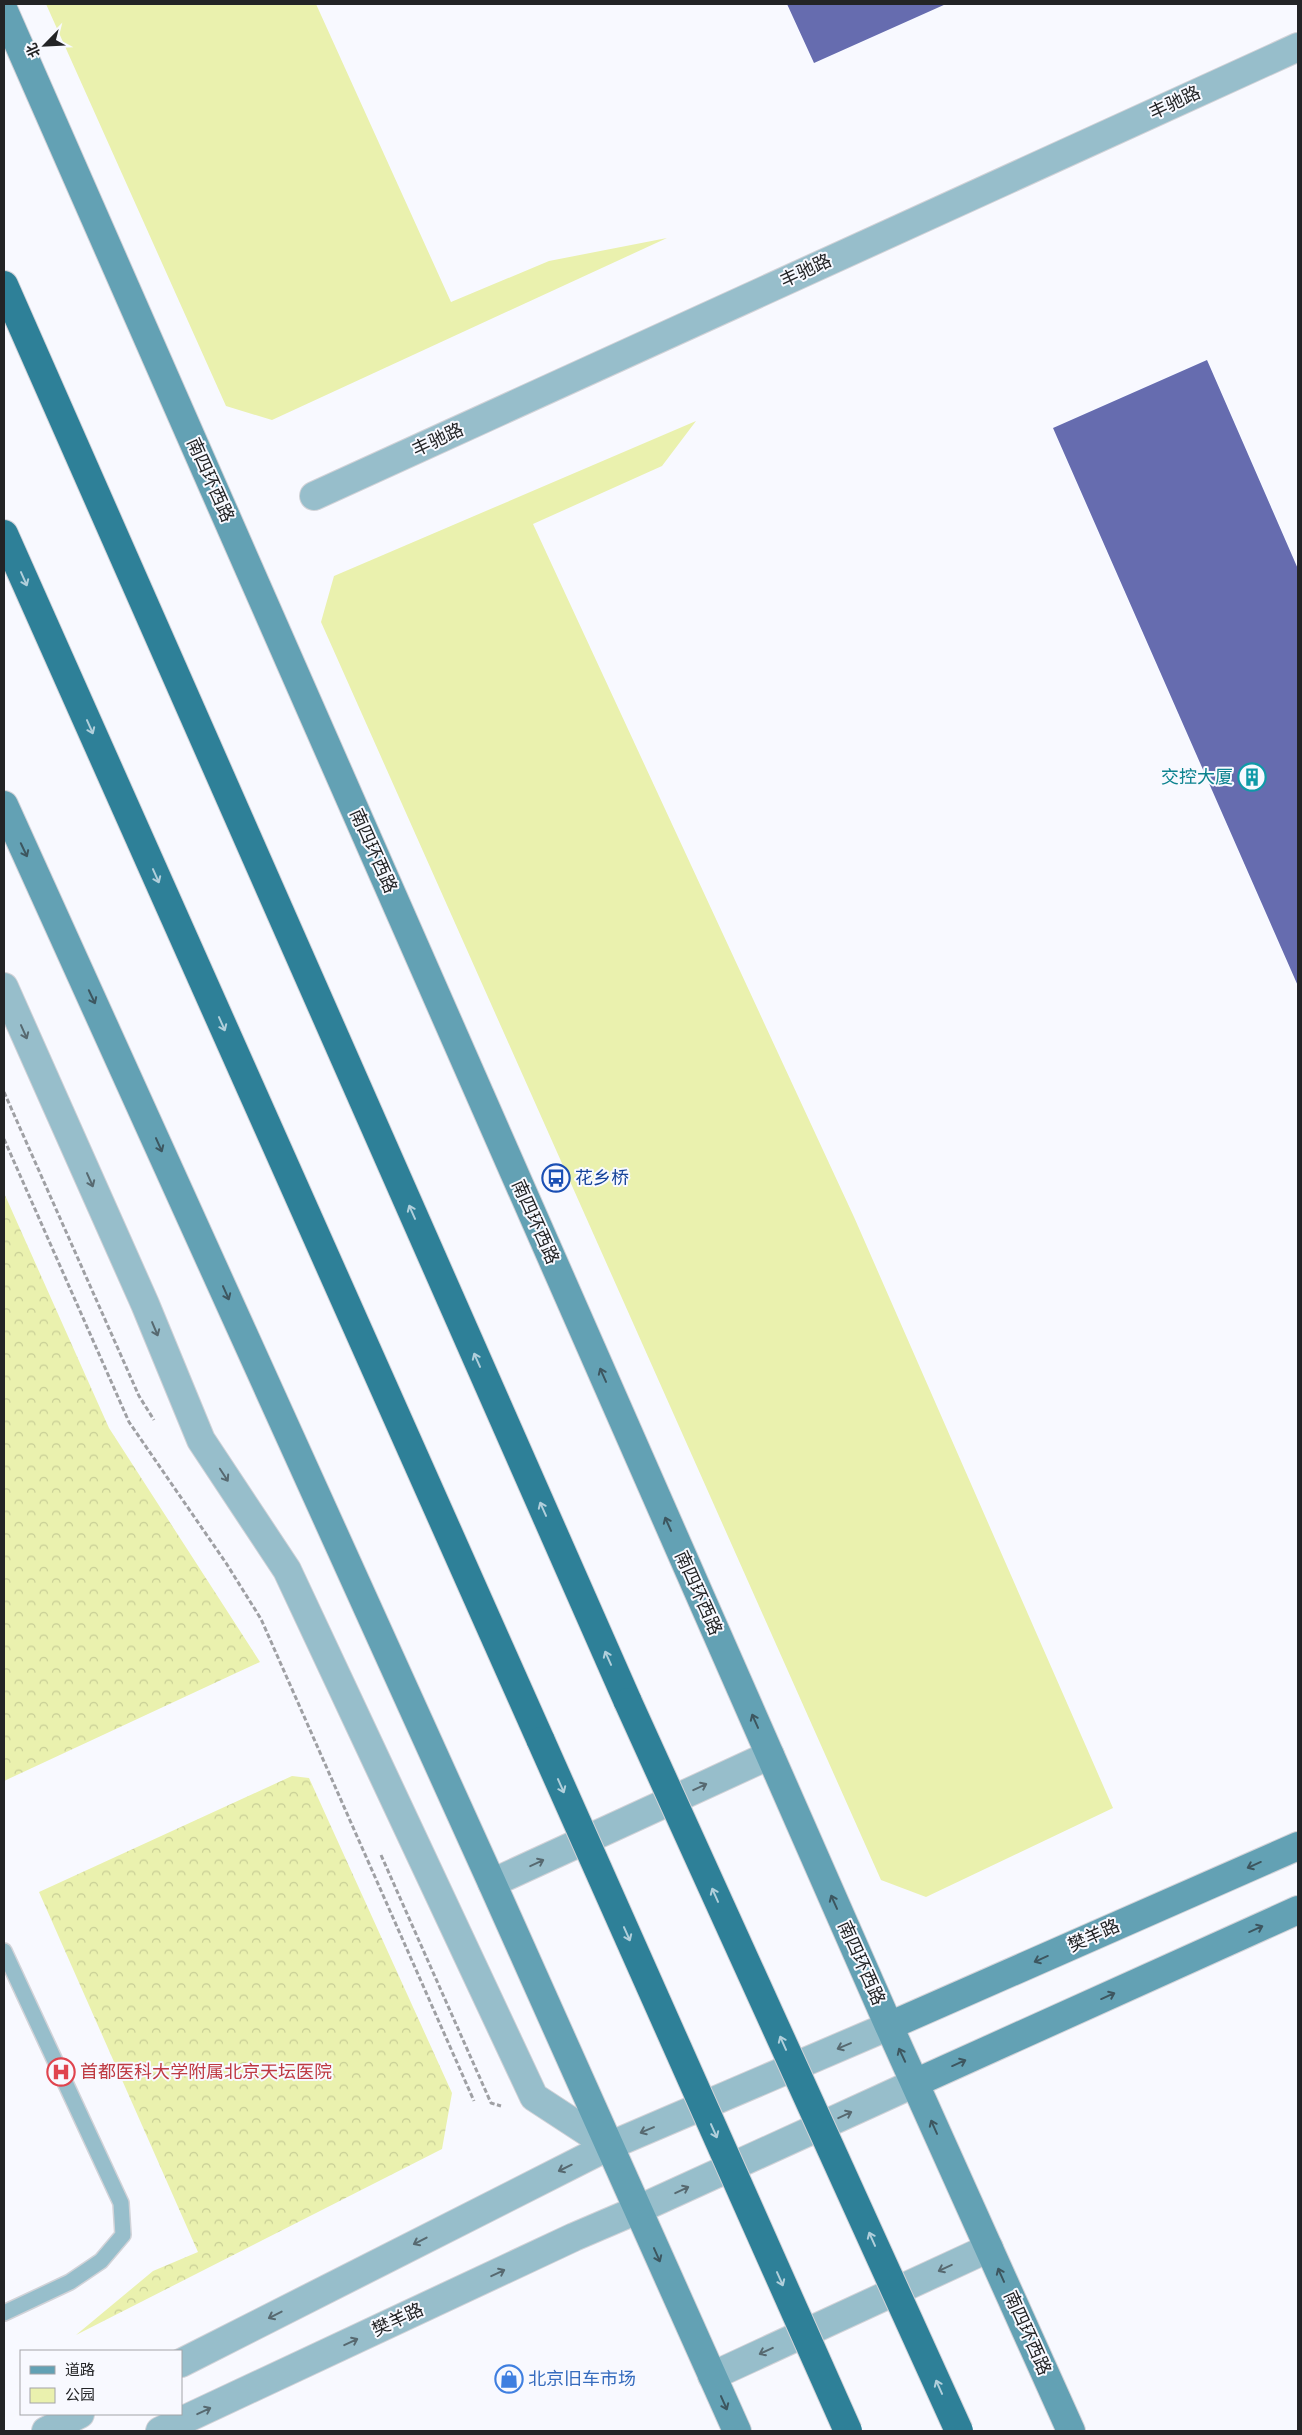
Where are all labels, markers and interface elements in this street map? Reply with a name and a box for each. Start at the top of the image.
north arrow [20,20,70,70]
text: 北 [21,39,46,61]
street label: 丰驰路 [1145,79,1205,127]
street label: 丰驰路 [776,247,836,295]
street label: 丰驰路 [408,416,468,464]
street label: 南四环西路 [179,433,241,527]
one-way arrow [19,571,29,586]
one-way arrow [85,719,95,734]
building icon: 交控大厦 [1237,762,1267,792]
place label: 交控大厦 [1161,764,1233,791]
street label: 南四环西路 [342,804,404,898]
one-way arrow [20,842,29,857]
one-way arrow [151,868,161,883]
one-way arrow [87,989,97,1004]
one-way arrow [217,1016,227,1031]
one-way arrow [19,1024,29,1039]
one-way arrow [155,1137,165,1152]
bus stop icon: 花乡桥 [541,1163,571,1193]
place label: 花乡桥 [575,1165,629,1192]
one-way arrow [85,1172,95,1187]
street label: 南四环西路 [504,1175,566,1269]
one-way arrow [406,1205,416,1220]
one-way arrow [222,1285,231,1300]
one-way arrow [151,1321,160,1336]
one-way arrow [472,1353,482,1368]
one-way arrow [597,1368,607,1383]
one-way arrow [219,1468,230,1482]
one-way arrow [537,1502,547,1517]
one-way arrow [663,1517,673,1532]
street label: 南四环西路 [667,1546,729,1640]
one-way arrow [603,1651,613,1666]
one-way arrow [749,1714,759,1729]
one-way arrow [556,1778,566,1793]
one-way arrow [692,1782,707,1791]
one-way arrow [529,1857,544,1867]
one-way arrow [1247,1861,1262,1871]
one-way arrow [710,1888,720,1903]
one-way arrow [829,1895,839,1910]
street label: 樊羊路 [1064,1913,1124,1959]
street label: 南四环西路 [830,1916,892,2010]
one-way arrow [1248,1924,1263,1934]
one-way arrow [622,1926,632,1941]
one-way arrow [1034,1955,1049,1965]
one-way arrow [1100,1991,1115,2001]
one-way arrow [777,2036,787,2051]
one-way arrow [837,2041,852,2051]
one-way arrow [897,2048,906,2063]
hospital icon: 首都医科大学附属北京天坛医院 [46,2057,76,2087]
one-way arrow [951,2058,966,2067]
place label: 首都医科大学附属北京天坛医院 [80,2059,332,2086]
one-way arrow [837,2110,852,2119]
one-way arrow [929,2120,939,2135]
one-way arrow [710,2123,719,2138]
one-way arrow [640,2126,655,2136]
one-way arrow [558,2164,573,2173]
one-way arrow [674,2185,689,2194]
one-way arrow [866,2232,876,2247]
one-way arrow [413,2237,428,2246]
one-way arrow [653,2247,663,2262]
one-way arrow [938,2264,953,2273]
one-way arrow [490,2267,505,2277]
one-way arrow [996,2268,1005,2283]
one-way arrow [776,2271,785,2286]
street label: 南四环西路 [996,2286,1058,2380]
street label: 樊羊路 [368,2296,428,2344]
one-way arrow [268,2310,283,2320]
one-way arrow [343,2336,358,2346]
one-way arrow [758,2347,773,2357]
legend [20,2350,182,2415]
text: 道路 [65,2359,95,2382]
shop icon: 北京旧车市场 [494,2364,524,2394]
place label: 北京旧车市场 [528,2366,636,2393]
one-way arrow [934,2380,943,2395]
text: 公园 [65,2384,95,2407]
one-way arrow [720,2395,729,2410]
one-way arrow [196,2405,211,2415]

